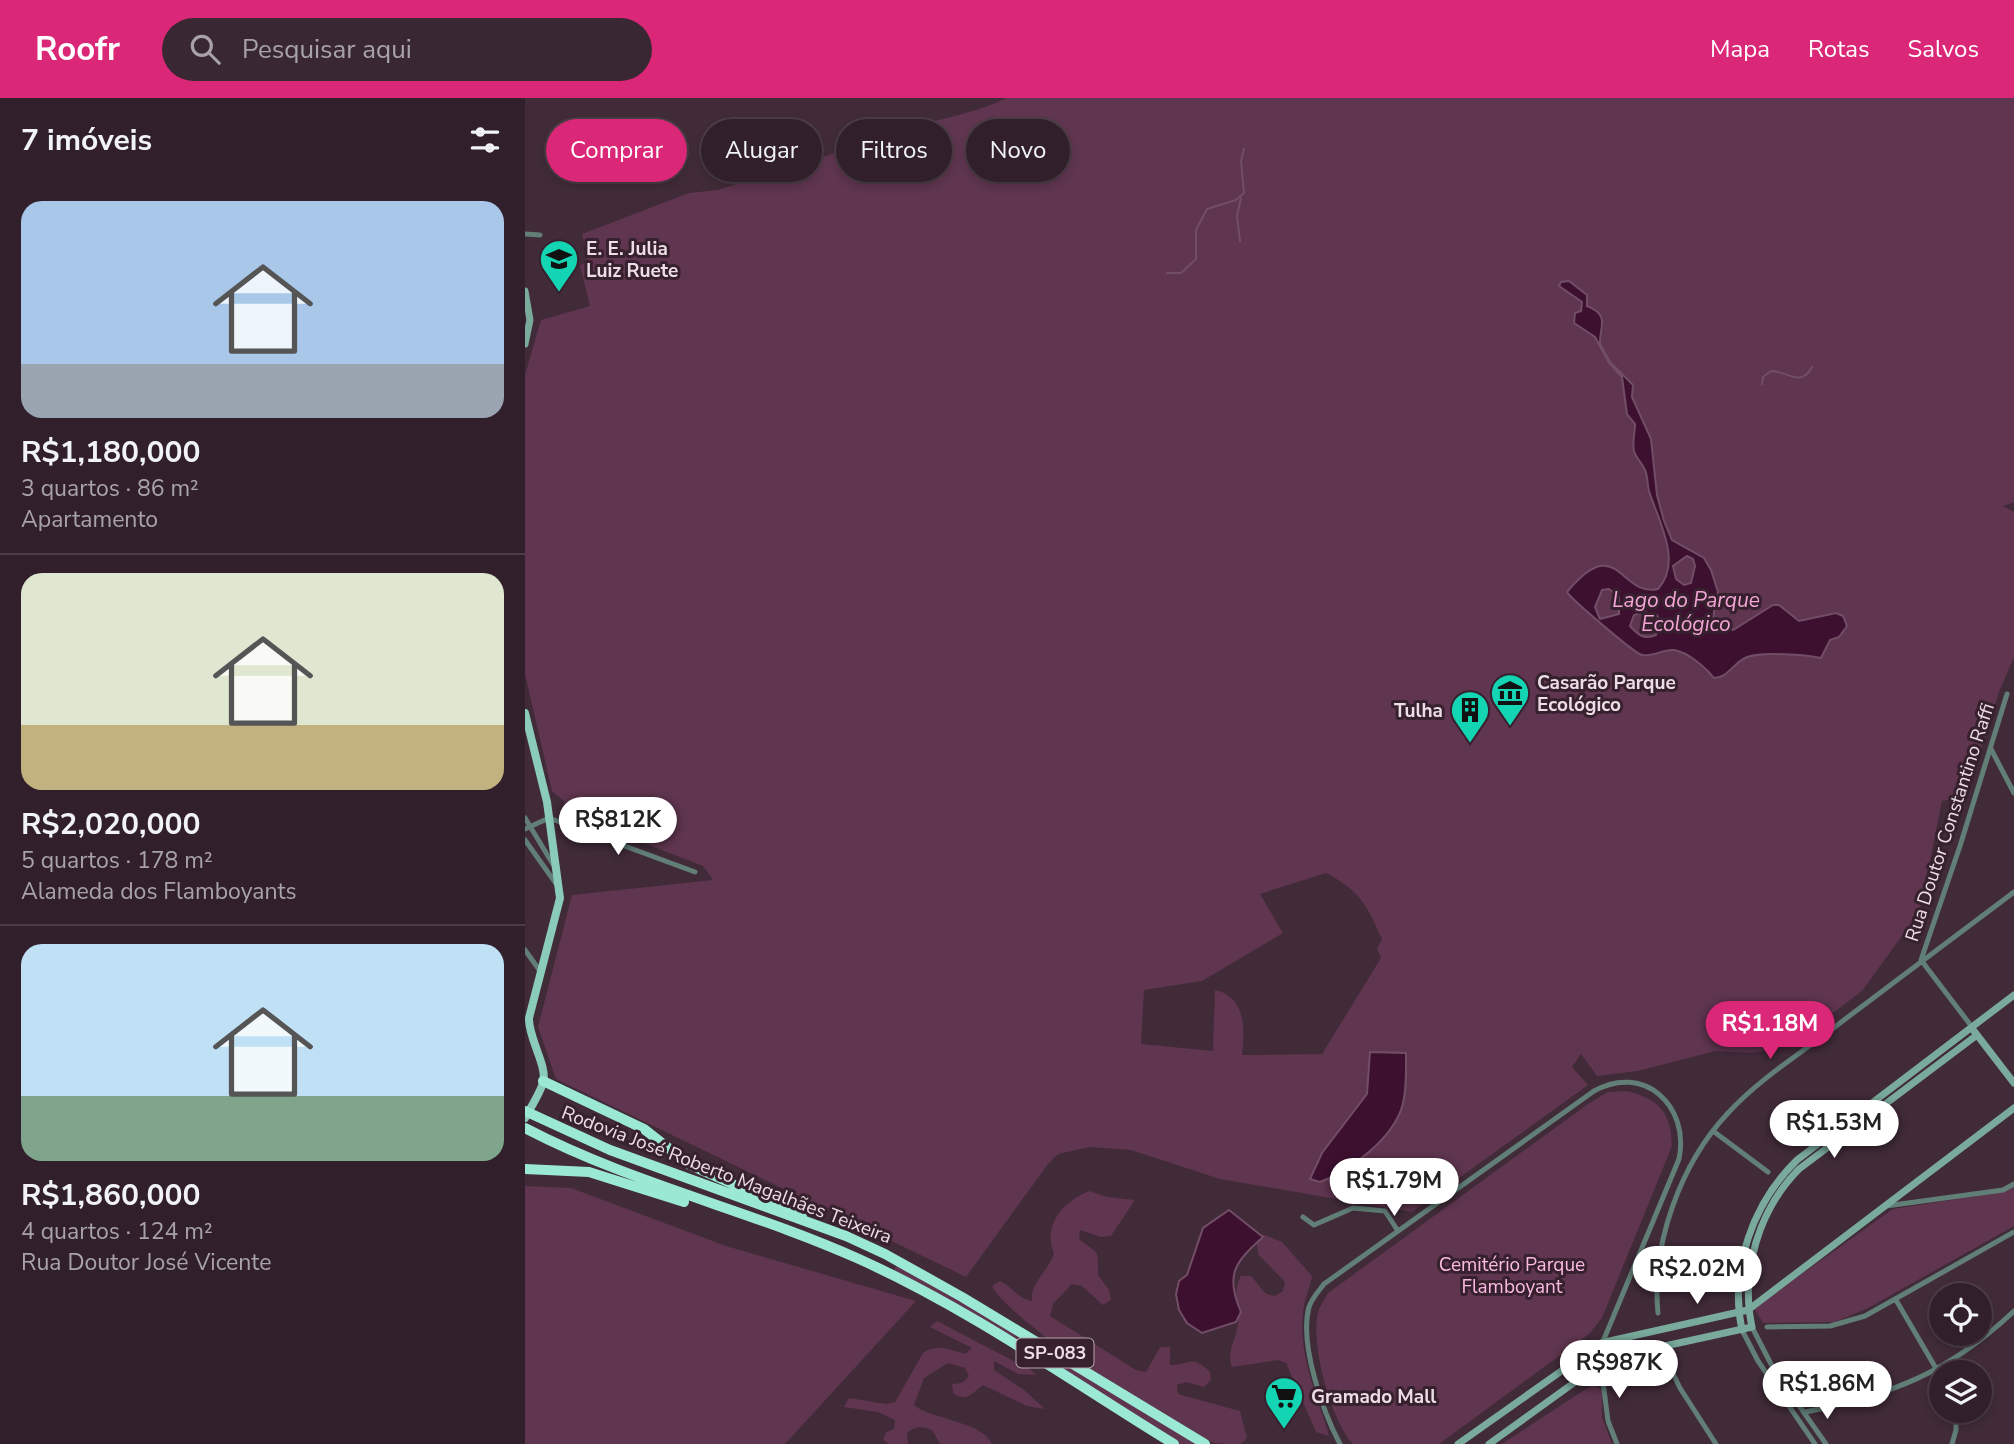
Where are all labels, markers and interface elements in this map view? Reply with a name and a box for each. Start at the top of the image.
search box [162,18,652,81]
text: Roofr [35,27,120,72]
icon: search [186,30,224,68]
text: Pesquisar aqui [242,32,412,67]
text: Mapa [1710,33,1770,65]
text: Rotas [1808,33,1870,65]
text: Salvos [1908,33,1979,65]
chip: Comprar [546,119,687,182]
chip: Alugar [701,119,822,182]
chip: Filtros [836,119,952,182]
chip: Novo [966,119,1070,182]
text: 7 imóveis [21,120,152,161]
icon: filters [466,121,504,159]
place label: E. E. Julia Luiz Ruete [586,236,678,284]
school or university icon: E. E. Julia Luiz Ruete [538,238,580,293]
icon: home [200,246,326,372]
text: R$1,180,000 [21,432,200,473]
text: 3 quartos · 86 m² [21,473,199,504]
text: Apartamento [21,504,158,535]
water label: Lago do Parque Ecológico [1612,586,1760,638]
icon: home [200,618,326,744]
place label: Casarão Parque Ecológico [1537,670,1676,718]
museum icon: Casarão Parque Ecológico [1489,672,1531,727]
building icon: Tulha [1449,689,1491,744]
place label: Tulha [1394,698,1443,724]
street label: Rua Doutor Constantino Raffi [1899,700,2001,945]
pin: R$812K [561,798,675,857]
text: R$2,020,000 [21,804,200,845]
text: R$812K [575,804,661,835]
text: 5 quartos · 178 m² [21,845,213,876]
text: Alameda dos Flamboyants [21,876,297,907]
icon: home [200,989,326,1115]
pin: R$1.18M [1705,1002,1835,1061]
text: R$1.18M [1722,1008,1818,1039]
street label: Rodovia José Roberto Magalhães Teixeira [558,1100,896,1250]
pin: R$1.53M [1769,1100,1899,1160]
text: R$1.53M [1786,1107,1882,1138]
pin: R$1.79M [1329,1158,1459,1218]
text: R$1.79M [1346,1165,1442,1196]
text: R$1,860,000 [21,1175,200,1216]
text: 4 quartos · 124 m² [21,1216,213,1247]
pin: R$2.02M [1632,1246,1762,1306]
text: Rua Doutor José Vicente [21,1247,272,1278]
park label: Cemitério Parque Flamboyant [1439,1252,1585,1300]
text: R$2.02M [1649,1253,1745,1284]
map controls [1929,1283,1992,1423]
button: locate [1929,1283,1992,1346]
road number: SP-083 [1016,1338,1093,1368]
pin: R$987K [1562,1340,1676,1400]
text: R$987K [1576,1347,1662,1378]
button: layers [1929,1360,1992,1423]
pin: R$1.86M [1762,1362,1892,1421]
text: R$1.86M [1779,1368,1875,1399]
supermarket icon: Gramado Mall [1263,1375,1305,1430]
place label: Gramado Mall [1311,1384,1436,1410]

